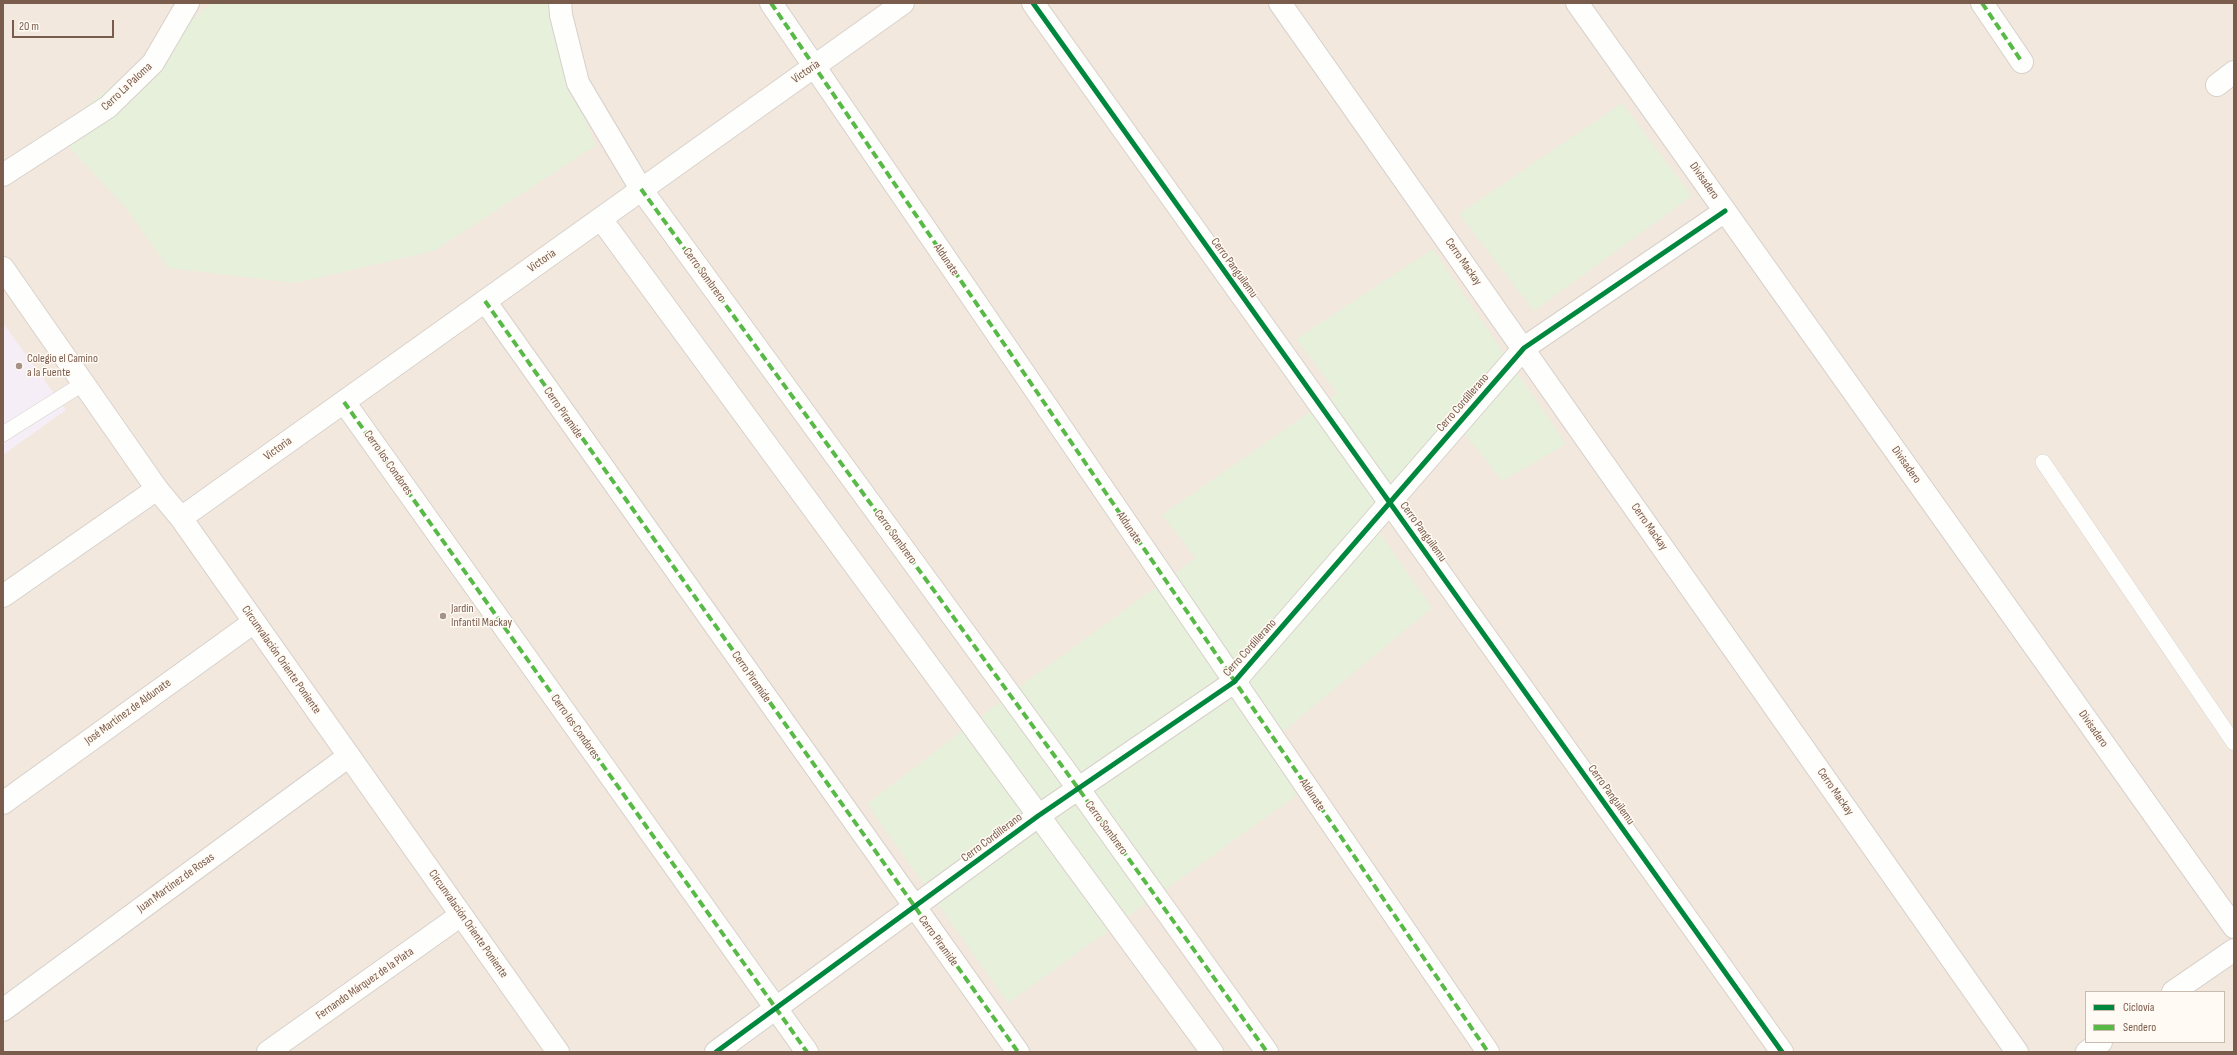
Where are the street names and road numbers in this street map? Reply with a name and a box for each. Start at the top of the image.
street label: Victoria [789,57,823,87]
street label: Cerro La Paloma [99,60,155,114]
street label: Divisadero [1686,160,1722,202]
street label: Cerro Panguilemu [1207,235,1261,301]
street label: Cerro Mackay [1441,236,1485,288]
street label: Aldunate [930,241,962,279]
street label: Cerro Sombrero [680,245,728,305]
street label: Victoria [525,246,559,276]
street label: Cerro Cordillerano [1434,371,1492,435]
street label: Cerro Piramide [540,385,586,441]
street label: Cerro los Condores [360,428,416,498]
street label: Victoria [261,434,295,464]
street label: Divisadero [1888,444,1924,486]
street label: Cerro Panguilemu [1396,499,1450,565]
street label: Cerro Mackay [1627,501,1671,553]
street label: Cerro Sombrero [871,507,919,567]
street label: Aldunate [1113,509,1145,547]
street label: Circunvalación Oriente Poniente [238,603,324,717]
street label: Cerro Cordillerano [1220,616,1280,680]
street label: Cerro Piramide [728,649,774,705]
street label: José Martínez de Aldunate [82,676,174,748]
street label: Cerro los Condores [547,692,603,762]
street label: Divisadero [2075,708,2111,750]
street label: Cerro Panguilemu [1584,762,1638,828]
street label: Cerro Mackay [1813,766,1857,818]
street label: Aldunate [1296,776,1328,814]
street label: Cerro Sombrero [1082,798,1130,858]
street label: Cerro Cordillerano [959,810,1025,866]
street label: Juan Martínez de Rosas [135,850,217,916]
street label: Circunvalación Oriente Poniente [425,867,511,981]
street label: Cerro Piramide [915,913,961,969]
street label: Fernando Márquez de la Plata [313,945,417,1023]

